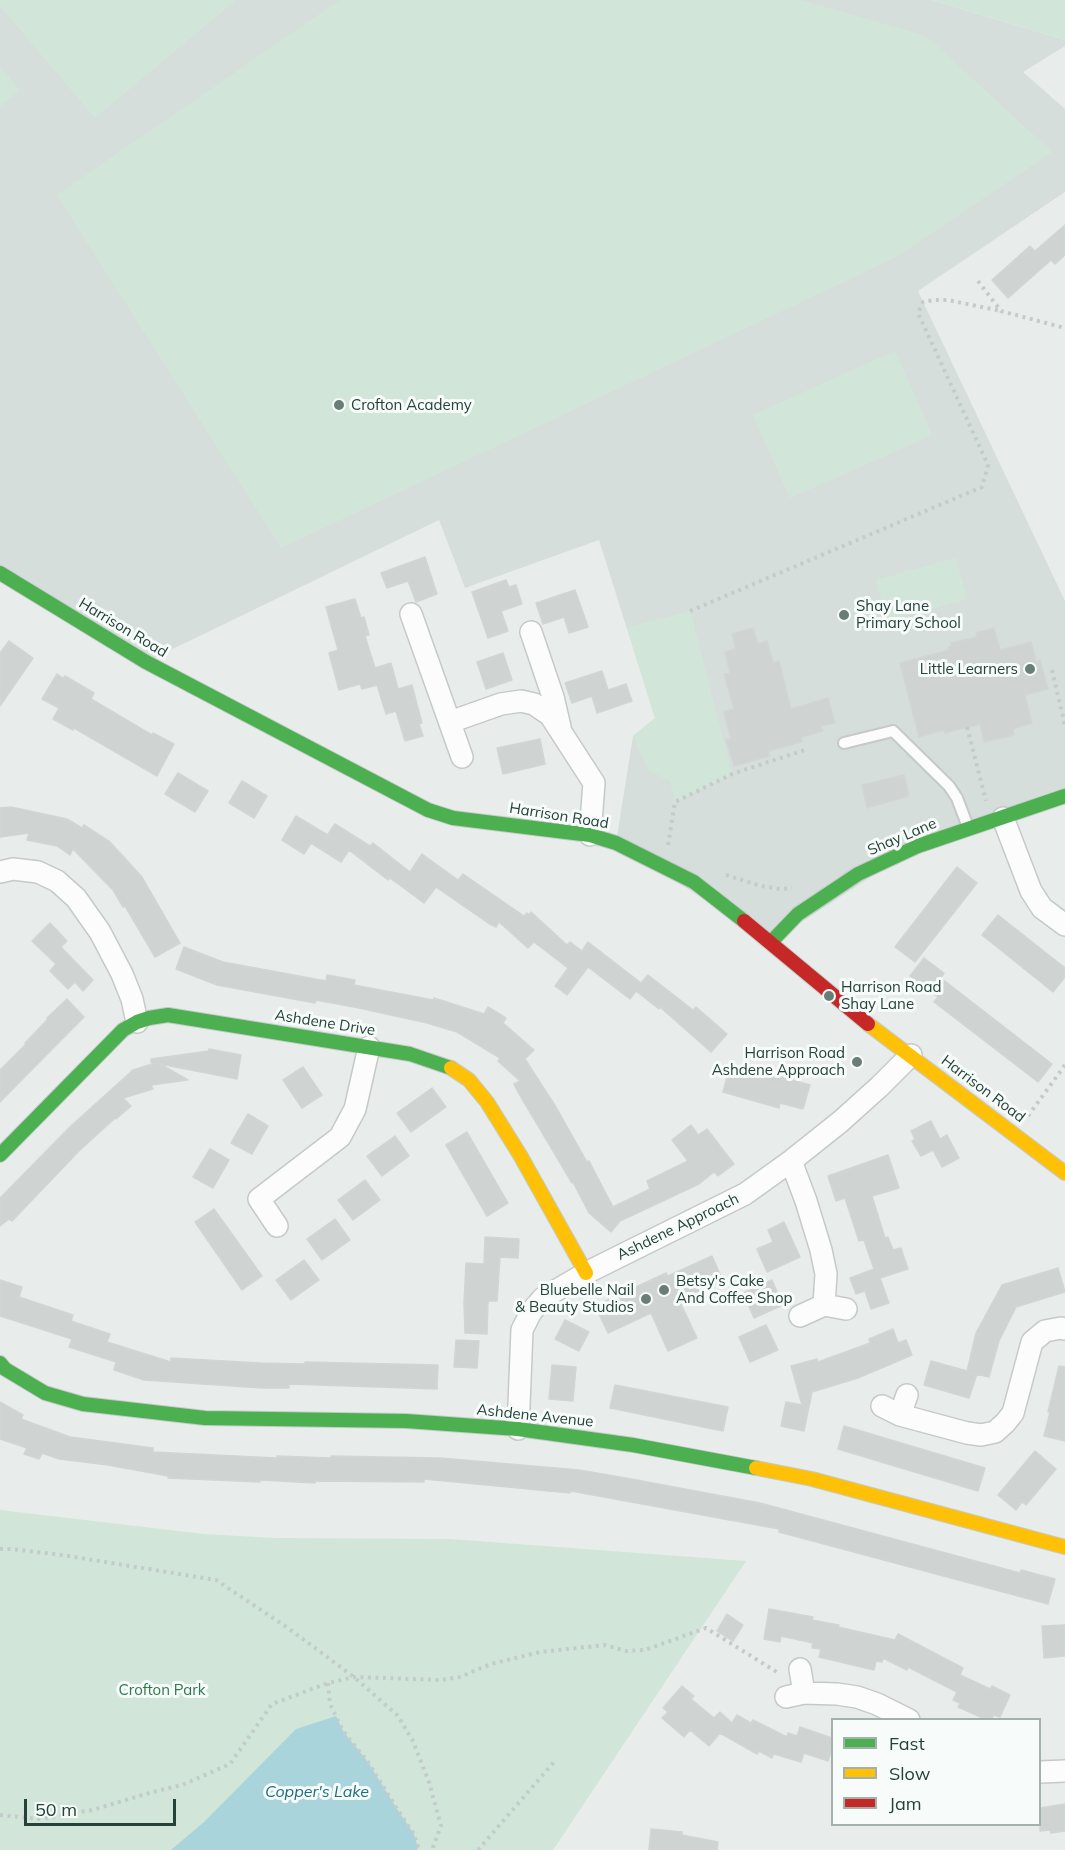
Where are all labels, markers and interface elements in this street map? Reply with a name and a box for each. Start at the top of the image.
place label: Crofton Academy [351,396,472,414]
marker: Crofton Academy [332,398,346,412]
street label: Harrison Road [75,594,171,662]
place label: Shay Lane Primary School [856,597,961,632]
marker: Shay Lane Primary School [837,608,851,622]
place label: Little Learners [920,660,1018,678]
marker: Little Learners [1023,662,1037,676]
street label: Harrison Road [508,799,610,833]
street label: Shay Lane [865,814,939,860]
place label: Harrison Road Shay Lane [841,978,941,1013]
marker: Harrison Road Shay Lane [822,989,836,1003]
street label: Ashdene Drive [274,1006,376,1040]
place label: Harrison Road Ashdene Approach [712,1044,845,1079]
street label: Harrison Road [937,1052,1029,1126]
marker: Harrison Road Ashdene Approach [850,1055,864,1069]
street label: Ashdene Approach [614,1190,742,1264]
place label: Betsy's Cake And Coffee Shop [676,1272,793,1307]
place label: Bluebelle Nail & Beauty Studios [515,1281,634,1316]
marker: Betsy's Cake And Coffee Shop [657,1283,671,1297]
marker: Bluebelle Nail & Beauty Studios [639,1292,653,1306]
street label: Ashdene Avenue [476,1401,594,1431]
park label: Crofton Park [119,1681,205,1699]
legend [831,1718,1041,1826]
text: Fast [889,1732,925,1755]
text: Slow [889,1762,930,1785]
water label: Copper's Lake [265,1782,369,1802]
scale bar [27,1787,178,1825]
text: Jam [889,1792,922,1815]
text: 50 m [35,1798,77,1821]

